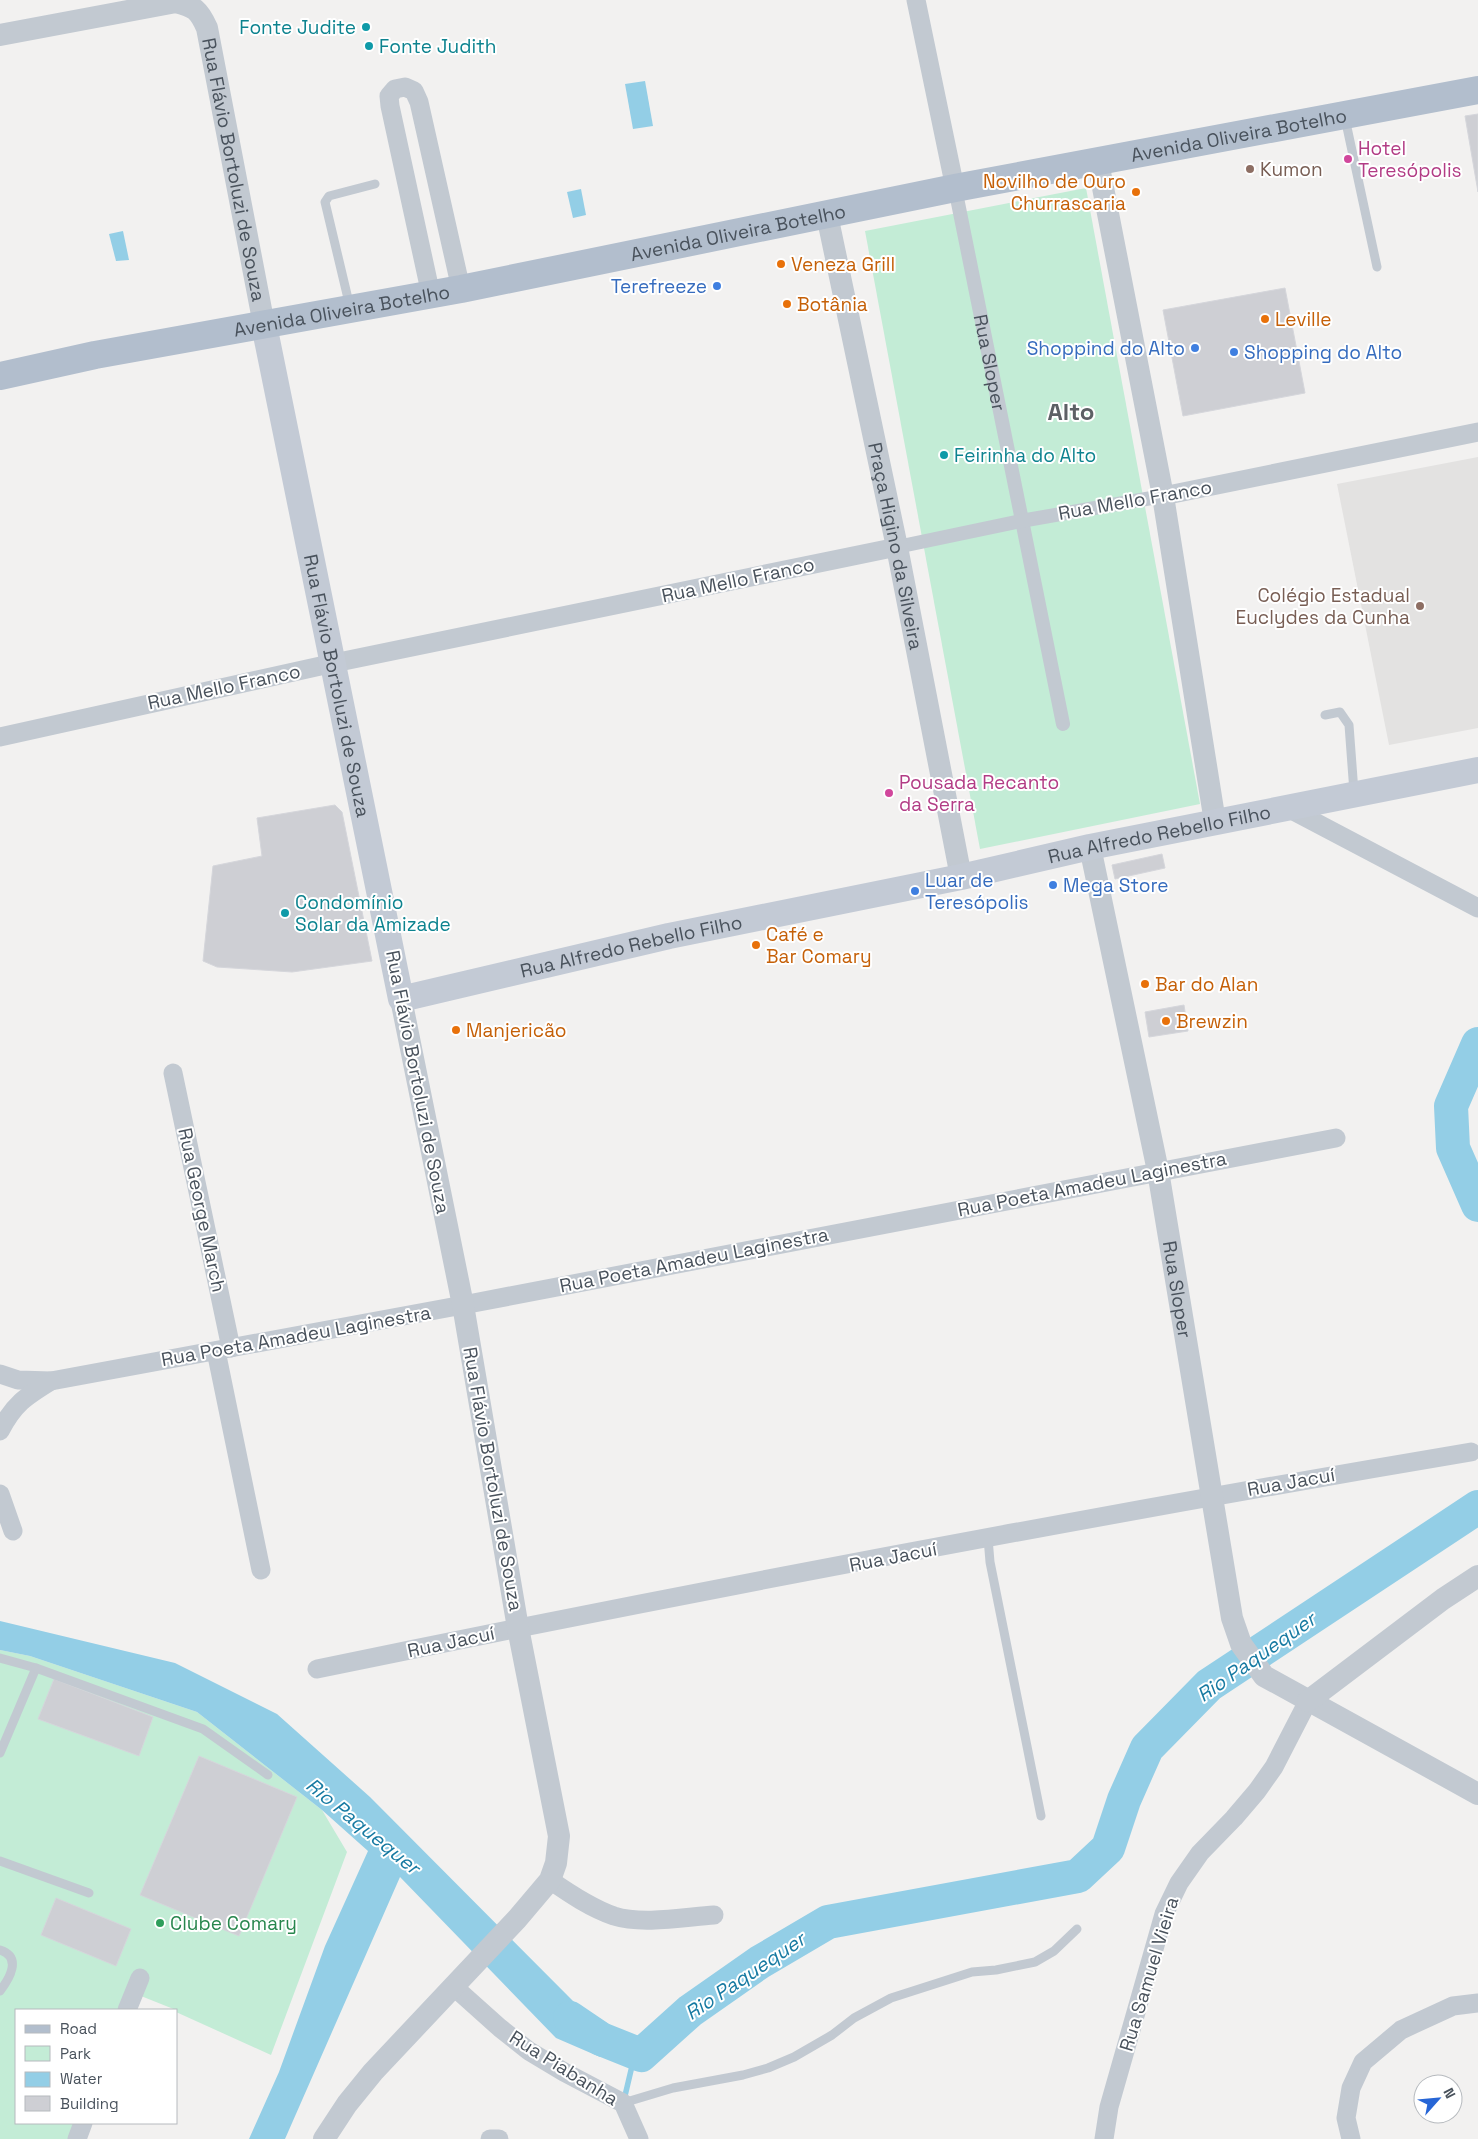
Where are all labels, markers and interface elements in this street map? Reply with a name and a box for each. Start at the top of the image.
place label: Fonte Judite [239,15,356,40]
marker: Fonte Judite [360,21,372,33]
place label: Fonte Judith [379,34,497,59]
street label: Rua Flávio Bortoluzi de Souza [197,36,272,304]
marker: Fonte Judith [363,40,375,52]
street label: Avenida Oliveira Botelho [1129,102,1349,167]
place label: Hotel Teresópolis [1358,136,1462,183]
marker: Hotel Teresópolis [1342,153,1354,165]
place label: Kumon [1260,157,1323,182]
marker: Kumon [1244,163,1256,175]
place label: Novilho de Ouro Churrascaria [983,169,1126,216]
marker: Novilho de Ouro Churrascaria [1130,186,1142,198]
street label: Avenida Oliveira Botelho [628,198,848,267]
place label: Veneza Grill [791,252,895,277]
marker: Veneza Grill [775,258,787,270]
place label: Terefreeze [611,274,707,299]
street label: Avenida Oliveira Botelho [232,279,452,342]
marker: Terefreeze [711,280,723,292]
place label: Botânia [797,292,868,317]
marker: Botânia [781,298,793,310]
place label: Leville [1275,307,1332,332]
street label: Rua Sloper [968,312,1012,413]
marker: Leville [1259,313,1271,325]
place label: Shoppind do Alto [1027,336,1185,361]
place label: Shopping do Alto [1244,340,1402,365]
marker: Shoppind do Alto [1189,342,1201,354]
marker: Shopping do Alto [1228,346,1240,358]
district label: Alto [1048,396,1094,427]
street label: Praça Higino da Silveira [863,440,929,652]
place label: Feirinha do Alto [954,443,1096,468]
marker: Feirinha do Alto [938,449,950,461]
street label: Rua Mello Franco [1056,474,1214,526]
street label: Rua Flávio Bortoluzi de Souza [298,552,376,819]
street label: Rua Mello Franco [659,552,817,608]
place label: Colégio Estadual Euclydes da Cunha [1236,583,1410,630]
marker: Colégio Estadual Euclydes da Cunha [1414,600,1426,612]
street label: Rua Mello Franco [145,659,303,715]
place label: Pousada Recanto da Serra [899,770,1059,817]
marker: Pousada Recanto da Serra [883,787,895,799]
street label: Rua Alfredo Rebello Filho [1045,799,1273,869]
place label: Luar de Teresópolis [925,868,1029,915]
place label: Mega Store [1063,873,1169,898]
marker: Mega Store [1047,879,1059,891]
marker: Luar de Teresópolis [909,885,921,897]
place label: Condomínio Solar da Amizade [295,890,451,937]
marker: Condomínio Solar da Amizade [279,907,291,919]
street label: Rua Alfredo Rebello Filho [518,909,744,983]
place label: Café e Bar Comary [766,922,872,969]
marker: Café e Bar Comary [750,939,762,951]
street label: Rua Flávio Bortoluzi de Souza [380,948,456,1216]
place label: Bar do Alan [1155,972,1258,997]
marker: Bar do Alan [1139,978,1151,990]
place label: Brewzin [1176,1009,1248,1034]
marker: Brewzin [1160,1015,1172,1027]
place label: Manjericão [466,1018,567,1043]
marker: Manjericão [450,1024,462,1036]
street label: Rua George March [172,1126,232,1294]
street label: Rua Poeta Amadeu Laginestra [955,1146,1229,1222]
street label: Rua Poeta Amadeu Laginestra [557,1222,831,1298]
street label: Rua Sloper [1157,1239,1198,1340]
street label: Rua Poeta Amadeu Laginestra [159,1300,433,1372]
street label: Rua Flávio Bortoluzi de Souza [457,1345,529,1613]
street label: Rua Jacuí [1245,1462,1337,1502]
street label: Rua Jacuí [847,1536,939,1578]
water label: Rio Paquequer [1191,1605,1323,1708]
street label: Rua Jacuí [405,1620,497,1663]
water label: Rio Paquequer [301,1772,427,1882]
street label: Rua Samuel Vieira [1114,1894,1184,2054]
place label: Clube Comary [170,1911,297,1936]
marker: Clube Comary [154,1917,166,1929]
water label: Rio Paquequer [680,1925,812,2026]
legend [15,2009,178,2124]
text: Road [60,2019,97,2038]
street label: Rua Piabanha [505,2025,623,2111]
text: Park [60,2044,91,2063]
text: Water [60,2069,103,2088]
north arrow [1413,2074,1463,2124]
text: N [1439,2085,1460,2101]
text: Building [60,2094,119,2113]

